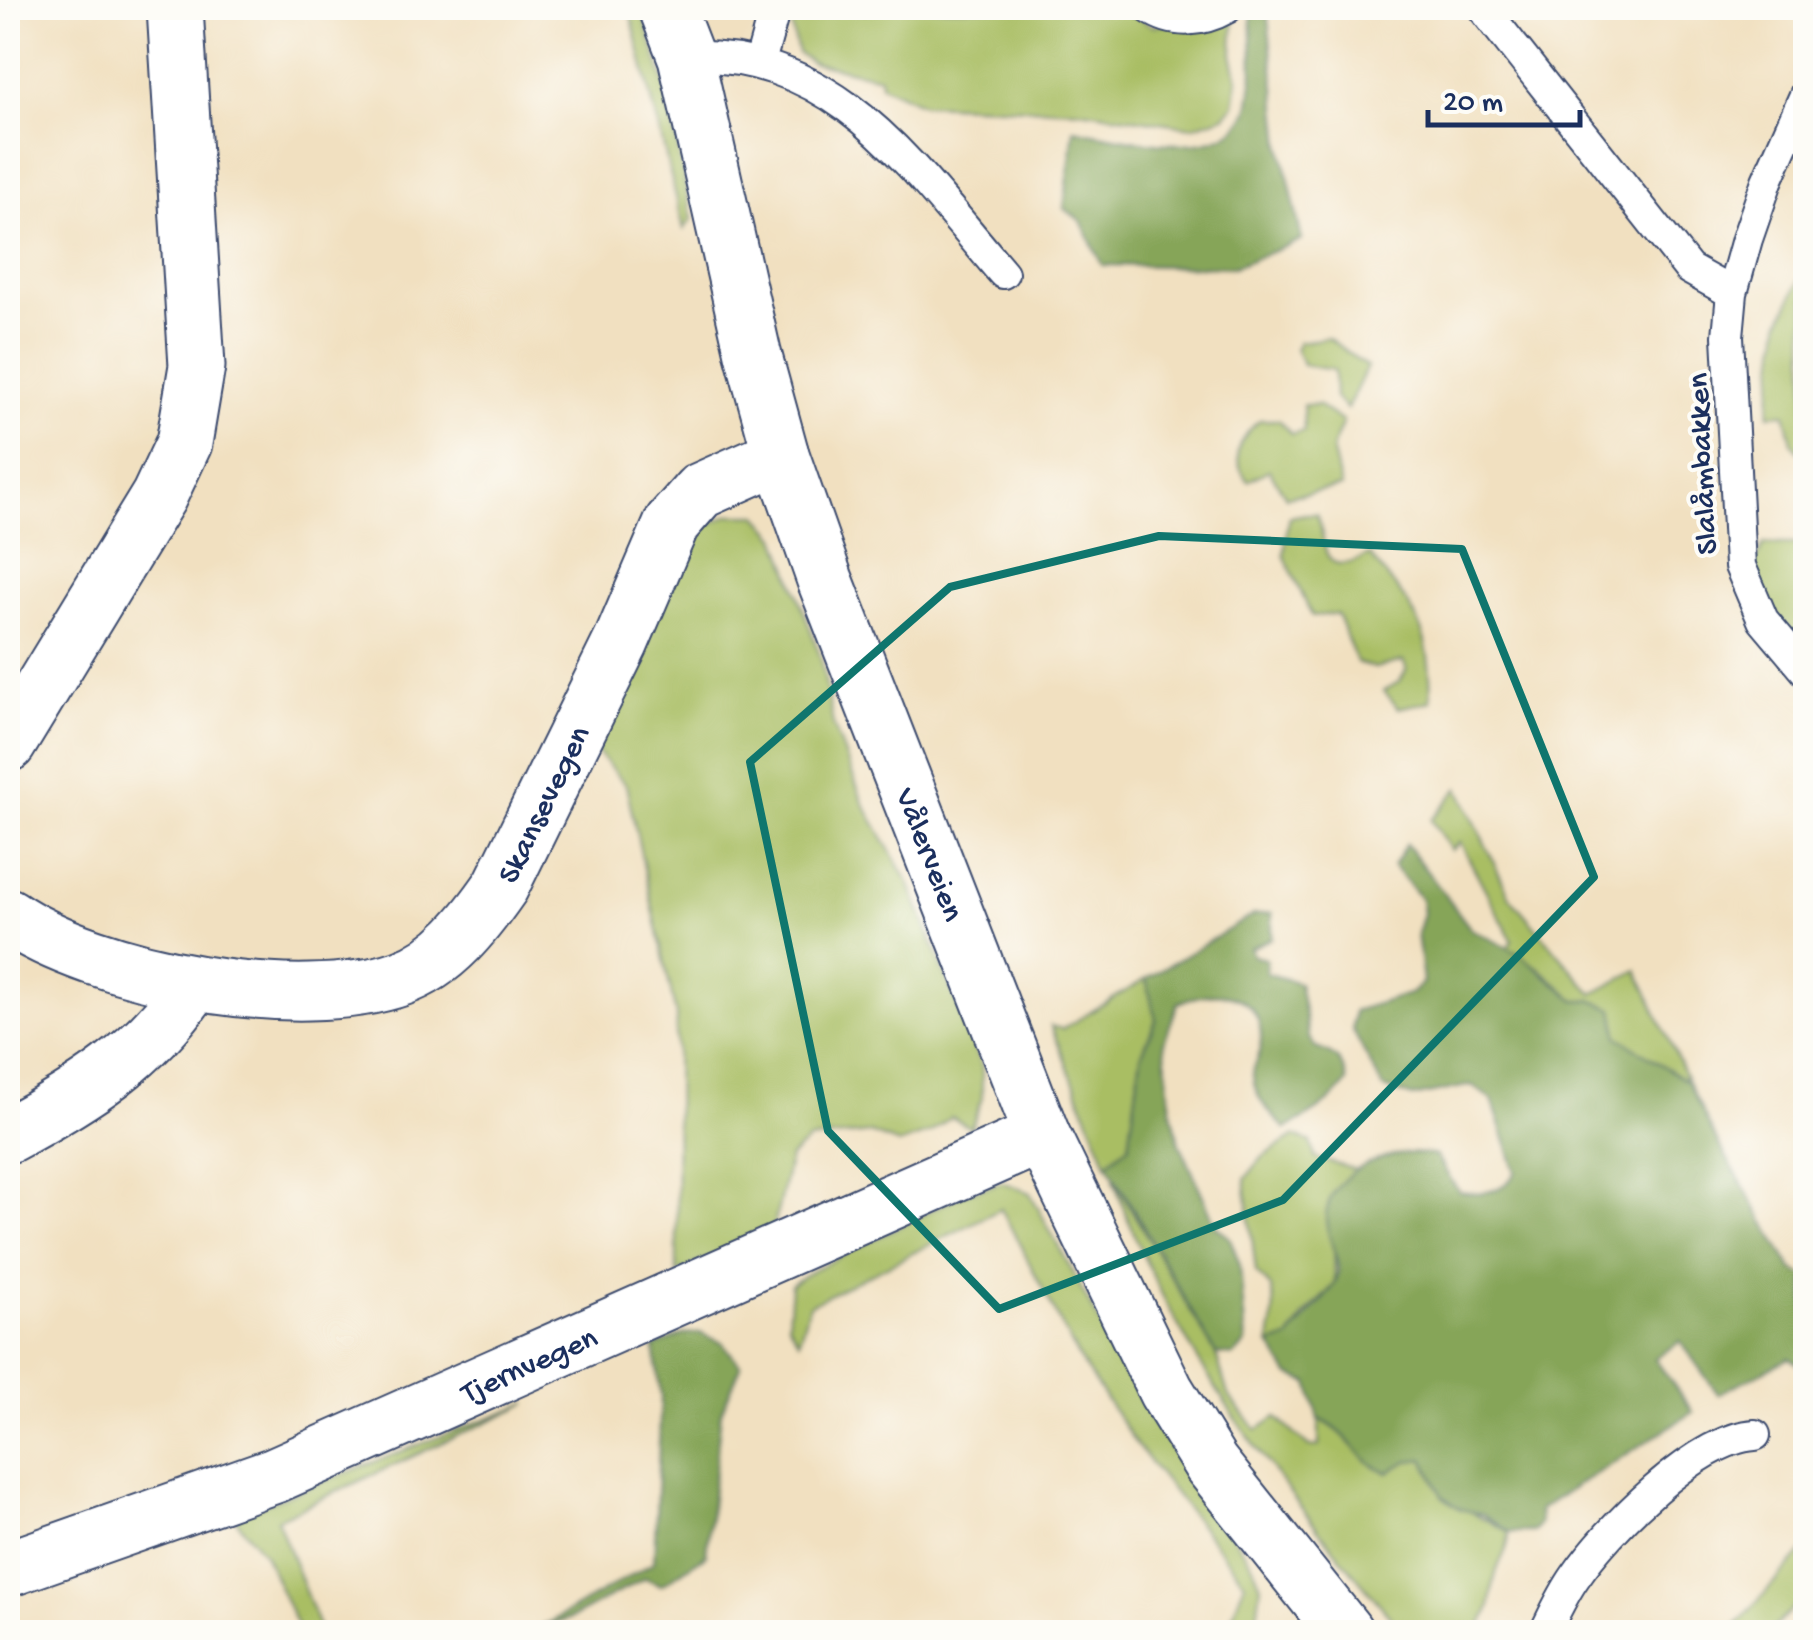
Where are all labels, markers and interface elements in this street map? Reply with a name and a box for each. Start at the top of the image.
scale bar [1428,65,1580,127]
text: 20 m [1443,87,1503,122]
street label: Slalåmbakken [1681,372,1729,556]
street label: Skansevegen [491,721,601,891]
street label: Vålerveien [884,782,970,927]
street label: Tjernvegen [454,1321,604,1415]

